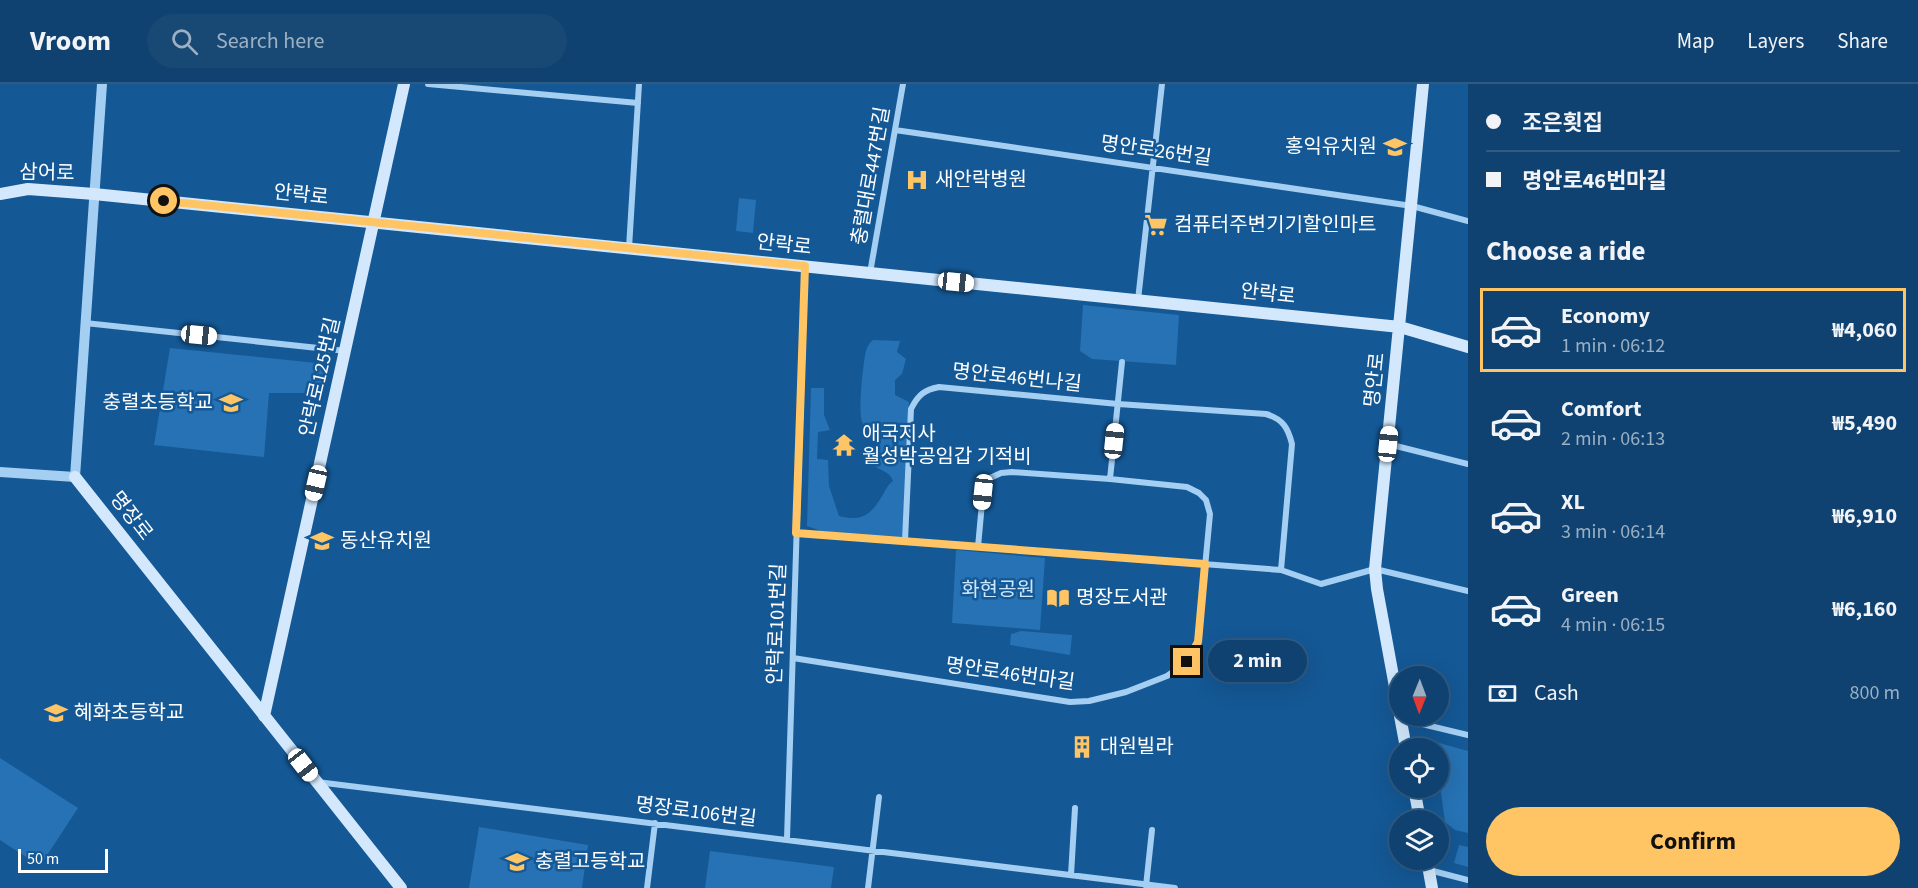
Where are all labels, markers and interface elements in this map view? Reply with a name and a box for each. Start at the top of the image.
search box [147,14,567,68]
text: Vroom [30,21,111,61]
icon: search [168,25,201,58]
text: Search here [216,25,324,57]
text: Map [1677,26,1714,56]
text: Layers [1747,26,1804,56]
text: Share [1837,26,1888,56]
street label: 충렬대로447번길 [845,105,897,247]
text: 조은횟집 [1522,107,1603,139]
street label: 명안로26번길 [1099,129,1213,173]
place label: 홍익유치원 [1285,133,1377,161]
school or university icon: 홍익유치원 [1382,134,1408,160]
street label: 삼어로 [19,159,75,187]
text: 명안로46번마길 [1522,165,1667,197]
place label: 새안락병원 [935,166,1027,194]
hospital icon: 새안락병원 [904,167,930,193]
street label: 안락로 [272,178,330,212]
route start [150,187,177,214]
place label: 컴퓨터주변기기할인마트 [1174,211,1376,239]
supermarket icon: 컴퓨터주변기기할인마트 [1143,212,1169,238]
street label: 안락로 [755,228,813,262]
text: Choose a ride [1486,232,1646,271]
car [937,271,975,293]
street label: 안락로 [1239,277,1297,311]
text: Economy [1561,300,1650,332]
icon: car [1489,303,1543,357]
street label: 안락로125번길 [293,314,347,440]
text: ₩4,060 [1832,314,1897,346]
car [180,324,218,346]
text: 1 min · 06:12 [1561,332,1665,360]
street label: 명안로 [1358,351,1392,409]
street label: 명안로46번나길 [951,357,1083,399]
place label: 충렬초등학교 [103,389,213,417]
school or university icon: 충렬초등학교 [218,390,244,416]
text: Comfort [1561,393,1642,425]
icon: car [1489,396,1543,450]
text: ₩5,490 [1832,407,1897,439]
place label: 애국지사 월성박공임갑 기적비 [862,420,1032,471]
car [1103,422,1125,460]
car [1377,425,1399,463]
text: 2 min · 06:13 [1561,425,1665,453]
temple icon: 애국지사 월성박공임갑 기적비 [831,432,857,458]
car [303,463,329,503]
car [972,473,994,511]
street label: 명장로 [103,486,159,546]
text: XL [1561,486,1585,518]
icon: car [1489,489,1543,543]
text: ₩6,910 [1832,500,1897,532]
text: 3 min · 06:14 [1561,518,1665,546]
place label: 동산유치원 [340,527,432,555]
school or university icon: 동산유치원 [309,528,335,554]
street label: 안락로101번길 [761,563,793,685]
park label: 화현공원 [961,576,1035,604]
text: Green [1561,579,1619,611]
icon: car [1489,582,1543,636]
place label: 명장도서관 [1076,584,1168,612]
library icon: 명장도서관 [1045,585,1071,611]
text: ₩6,160 [1832,593,1897,625]
text: 4 min · 06:15 [1561,611,1665,639]
callout: 2 min [1208,641,1307,683]
text: 2 min [1233,647,1282,675]
route end [1173,648,1200,675]
street label: 명안로46번마길 [944,651,1076,697]
north arrow [1389,666,1449,726]
map controls [1389,666,1449,870]
icon: cash [1486,677,1519,710]
text: Cash [1534,677,1579,709]
text: 800 m [1850,679,1900,707]
place label: 혜화초등학교 [74,699,184,727]
school or university icon: 혜화초등학교 [43,700,69,726]
place label: 대원빌라 [1100,733,1174,761]
building icon: 대원빌라 [1069,734,1095,760]
button: locate [1389,738,1449,798]
car [285,745,321,785]
street label: 명장로106번길 [634,791,758,833]
button: Confirm [1486,807,1900,876]
button: layers [1389,810,1449,870]
scale bar [18,846,108,874]
text: 50 m [27,848,59,870]
place label: 충렬고등학교 [535,848,645,876]
school or university icon: 충렬고등학교 [504,849,530,875]

